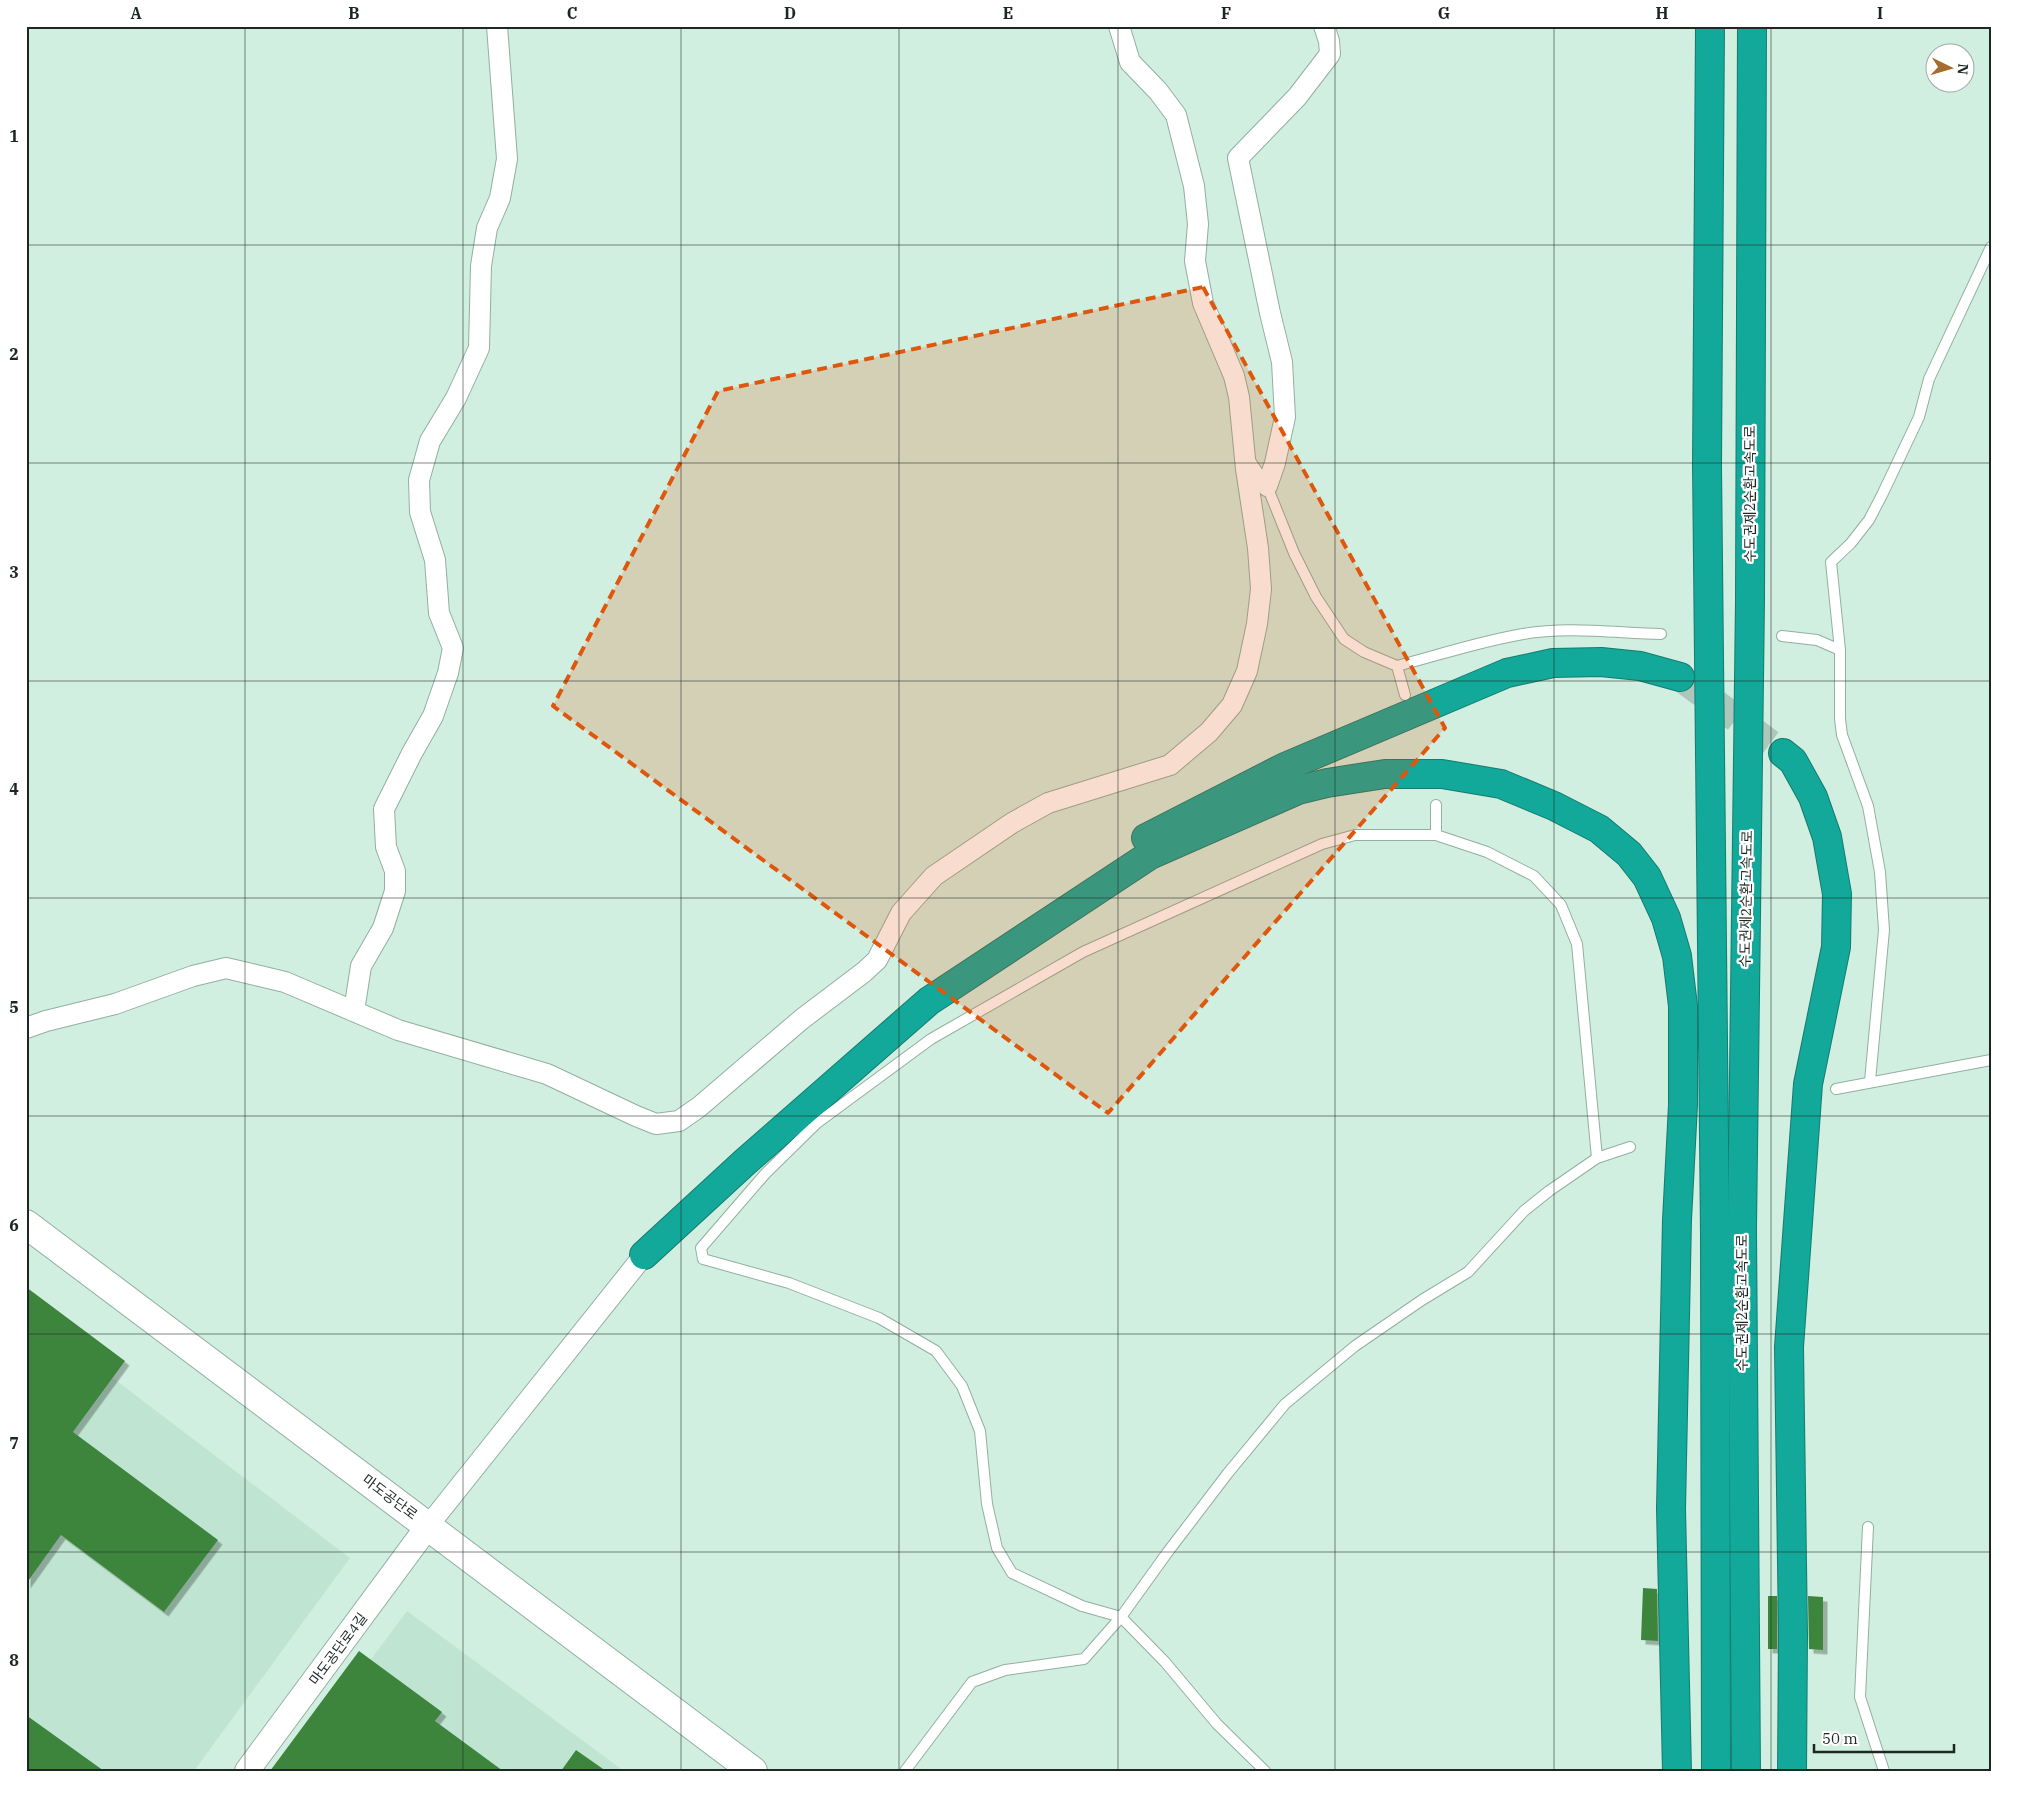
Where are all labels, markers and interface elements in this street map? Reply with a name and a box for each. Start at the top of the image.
text: A [130,3,142,23]
text: B [348,3,360,23]
text: C [567,3,577,23]
text: D [784,3,796,23]
text: E [1003,3,1013,23]
text: F [1221,3,1231,23]
text: G [1438,3,1450,23]
text: H [1656,3,1669,23]
text: I [1877,3,1883,23]
north arrow [1924,42,1974,92]
text: N [1954,63,1972,75]
text: 1 [9,126,19,146]
text: 2 [9,344,19,364]
street label: 수도권제2순환고속도로 [1741,425,1759,563]
text: 3 [9,562,19,582]
text: 4 [9,779,19,799]
street label: 수도권제2순환고속도로 [1736,830,1756,968]
text: 5 [9,997,19,1017]
text: 6 [9,1215,19,1235]
street label: 수도권제2순환고속도로 [1733,1234,1751,1372]
text: 7 [9,1433,19,1453]
street label: 마도공단로 [359,1470,421,1524]
street label: 마도공단로4길 [305,1609,371,1689]
text: 8 [9,1650,19,1670]
scale bar [1814,1722,1954,1754]
text: 50 m [1822,1729,1858,1748]

